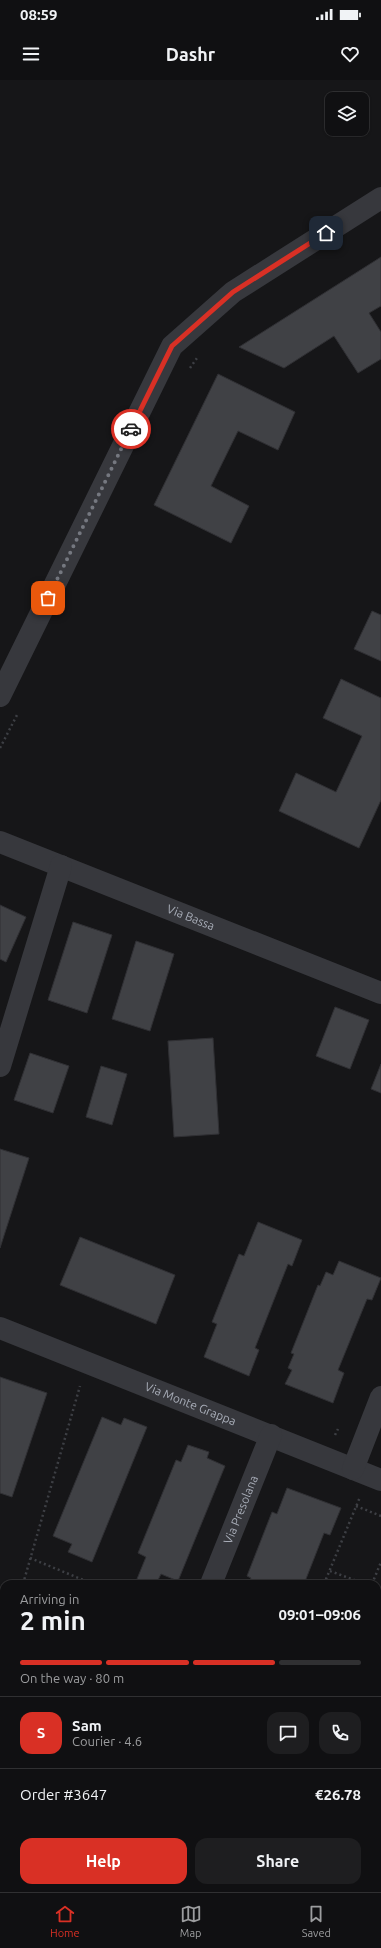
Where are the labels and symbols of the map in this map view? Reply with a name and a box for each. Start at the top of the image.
pin [309,216,343,250]
courier [111,409,151,449]
pin [31,581,65,615]
street label: Via Bassa [165,902,217,932]
street label: Via Monte Grappa [143,1379,238,1428]
street label: Via Presolana [221,1473,260,1546]

